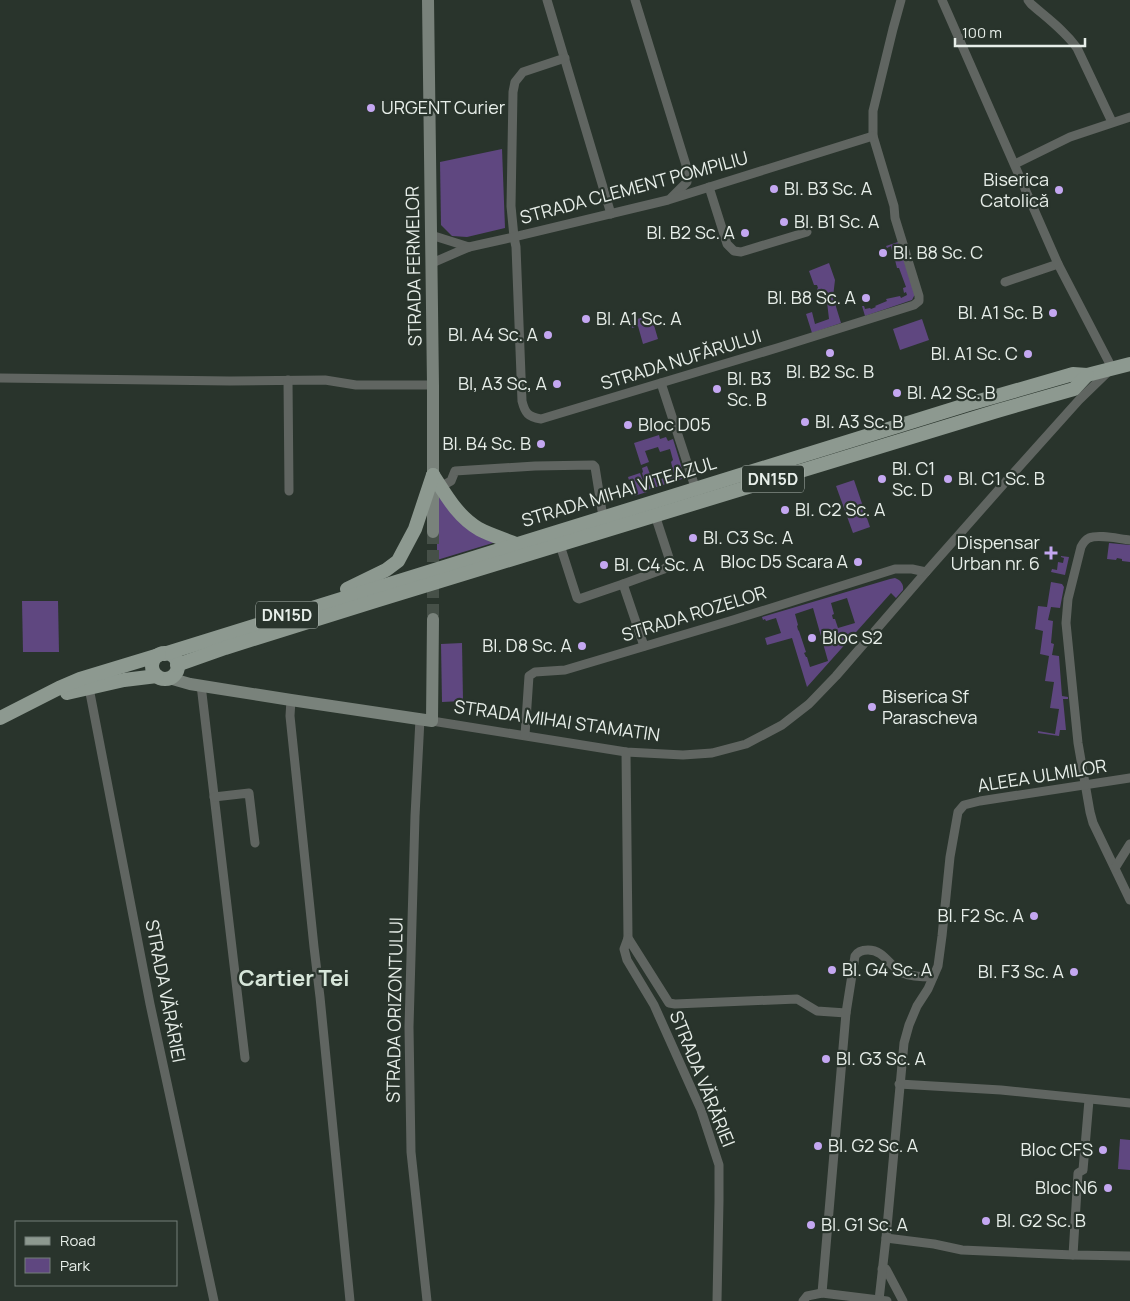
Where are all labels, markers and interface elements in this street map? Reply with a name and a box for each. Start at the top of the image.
scale bar [955,15,1085,47]
text: 100 m [962,22,1002,43]
place label: URGENT Curier [381,95,506,119]
marker: URGENT Curier [365,102,377,114]
street label: STRADA CLEMENT POMPILIU [517,145,750,229]
place label: Biserica Catolică [980,167,1049,212]
place label: Bl. B3 Sc. A [784,176,873,200]
marker: Bl. B3 Sc. A [768,183,780,195]
marker: Biserica Catolică [1053,184,1065,196]
street label: STRADA FERMELOR [400,186,426,347]
place label: Bl. B1 Sc. A [794,209,880,233]
marker: Bl. B1 Sc. A [778,216,790,228]
place label: Bl. B2 Sc. A [646,220,736,244]
marker: Bl. B2 Sc. A [739,227,751,239]
place label: Bl. B8 Sc. C [893,240,983,264]
marker: Bl. B8 Sc. C [877,247,889,259]
place label: Bl. B8 Sc. A [767,285,857,309]
marker: Bl. B8 Sc. A [860,292,872,304]
place label: Bl. A1 Sc. B [958,300,1043,324]
place label: Bl. A1 Sc. A [596,306,682,330]
marker: Bl. A1 Sc. B [1047,307,1059,319]
marker: Bl. A1 Sc. A [580,313,592,325]
place label: Bl. A4 Sc. A [448,322,539,346]
street label: STRADA NUFĂRULUI [598,323,764,395]
marker: Bl. A4 Sc. A [542,329,554,341]
place label: Bl. A1 Sc. C [931,341,1018,365]
marker: Bl. B2 Sc. B [824,347,836,359]
marker: Bl. A1 Sc. C [1022,348,1034,360]
place label: Bl. B2 Sc. B [786,359,874,383]
place label: Bl. B3 Sc. B [727,366,771,411]
place label: Bl, A3 Sc, A [458,371,548,395]
marker: Bl, A3 Sc, A [551,378,563,390]
place label: Bl. A2 Sc. B [907,380,996,404]
marker: Bl. B3 Sc. B [711,383,723,395]
marker: Bl. A2 Sc. B [891,387,903,399]
place label: Bl. A3 Sc. B [815,409,903,433]
place label: Bloc D05 [638,412,711,436]
marker: Bl. A3 Sc. B [799,416,811,428]
marker: Bloc D05 [622,419,634,431]
place label: Bl. B4 Sc. B [442,431,531,455]
marker: Bl. B4 Sc. B [535,438,547,450]
street label: STRADA MIHAI VITEAZUL [518,450,719,532]
place label: Bl. C1 Sc. D [892,456,935,501]
road number: DN15D [742,466,804,492]
place label: Bl. C1 Sc. B [958,466,1045,490]
marker: Bl. C1 Sc. D [876,473,888,485]
marker: Bl. C1 Sc. B [942,473,954,485]
place label: Bl. C2 Sc. A [795,497,886,521]
marker: Bl. C2 Sc. A [779,504,791,516]
place label: Bl. C3 Sc. A [703,525,794,549]
place label: Dispensar Urban nr. 6 [951,530,1041,575]
marker: Bl. C3 Sc. A [687,532,699,544]
marker: Dispensar Urban nr. 6 [1044,546,1058,560]
place label: Bloc D5 Scara A [720,549,849,573]
place label: Bl. C4 Sc. A [614,552,705,576]
marker: Bloc D5 Scara A [852,556,864,568]
marker: Bl. C4 Sc. A [598,559,610,571]
street label: STRADA ROZELOR [618,580,769,646]
road number: DN15D [256,602,318,628]
place label: Bloc S2 [822,625,883,649]
marker: Bloc S2 [806,632,818,644]
place label: Bl. D8 Sc. A [482,633,573,657]
marker: Bl. D8 Sc. A [576,640,588,652]
place label: Biserica Sf Parascheva [882,684,977,729]
street label: STRADA MIHAI STAMATIN [453,694,662,746]
marker: Biserica Sf Parascheva [866,701,878,713]
street label: ALEEA ULMILOR [976,753,1108,797]
place label: Bl. F2 Sc. A [937,903,1025,927]
marker: Bl. F2 Sc. A [1028,910,1040,922]
street label: STRADA VĂRĂRIEI [140,917,192,1064]
street label: STRADA ORIZONTULUI [380,917,408,1103]
place label: Bl. G4 Sc. A [842,957,933,981]
place label: Bl. F3 Sc. A [978,959,1065,983]
district label: Cartier Tei [239,963,349,993]
marker: Bl. G4 Sc. A [826,964,838,976]
marker: Bl. F3 Sc. A [1068,966,1080,978]
street label: STRADA VĂRĂRIEI [665,1007,741,1150]
place label: Bl. G3 Sc. A [836,1046,927,1070]
marker: Bl. G3 Sc. A [820,1053,832,1065]
place label: Bl. G2 Sc. A [828,1133,919,1157]
place label: Bloc CFS [1021,1137,1093,1161]
marker: Bl. G2 Sc. A [812,1140,824,1152]
marker: Bloc CFS [1097,1144,1109,1156]
place label: Bloc N6 [1035,1175,1098,1199]
marker: Bloc N6 [1102,1182,1114,1194]
place label: Bl. G2 Sc. B [996,1208,1086,1232]
place label: Bl. G1 Sc. A [821,1212,909,1236]
marker: Bl. G2 Sc. B [980,1215,992,1227]
marker: Bl. G1 Sc. A [805,1219,817,1231]
legend [15,1221,178,1286]
text: Road [60,1230,96,1251]
text: Park [60,1255,90,1276]

